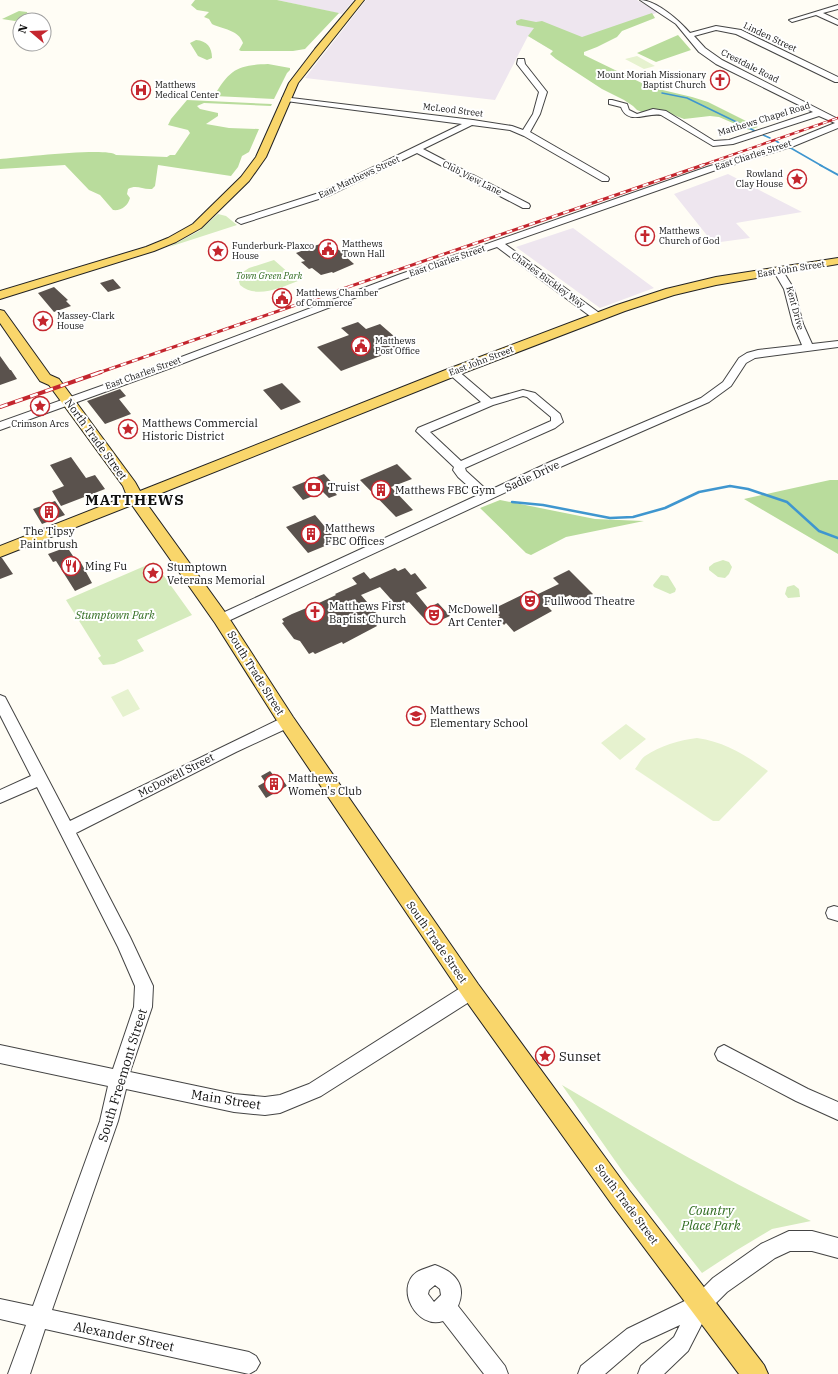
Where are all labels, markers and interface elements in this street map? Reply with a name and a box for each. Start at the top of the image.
north arrow [12,12,52,52]
street label: Linden Street [742,19,799,54]
text: N [15,22,31,35]
street label: Crestdale Road [719,46,781,85]
place label: Mount Moriah Missionary Baptist Church [597,69,706,90]
church icon: Mount Moriah Missionary Baptist Church [709,69,731,91]
hospital icon: Matthews Medical Center [130,79,152,101]
place label: Matthews Medical Center [155,79,219,100]
street label: Matthews Chapel Road [716,99,812,138]
street label: McLeod Street [422,100,484,119]
street label: East Charles Street [713,137,793,172]
street label: East Matthews Street [316,153,401,200]
street label: Club View Lane [441,158,504,197]
place label: Rowland Clay House [736,168,784,189]
place icon: Rowland Clay House [786,168,808,190]
church icon: Matthews Church of God [634,225,656,247]
place label: Matthews Church of God [659,225,720,246]
public building icon: Matthews Town Hall [317,238,339,260]
place label: Matthews Town Hall [342,238,385,259]
place icon: Funderburk-Plaxco House [207,240,229,262]
place label: Funderburk-Plaxco House [232,240,314,261]
street label: East Charles Street [407,242,486,279]
street label: Charles Buckley Way [509,249,587,310]
street label: East John Street [756,258,825,279]
park label: Town Green Park [236,270,303,281]
street label: Kent Drive [784,285,807,331]
public building icon: Matthews Chamber of Commerce [271,287,293,309]
place label: Matthews Chamber of Commerce [296,287,378,308]
place icon: Massey-Clark House [32,310,54,332]
place label: Massey-Clark House [57,310,115,331]
public building icon: Matthews Post Office [350,335,372,357]
place label: Matthews Post Office [375,335,420,356]
street label: East John Street [447,343,515,378]
street label: East Charles Street [103,354,182,391]
place icon: Crimson Arcs [29,395,51,417]
street label: North Trade Street [62,396,130,482]
place label: Matthews Commercial Historic District [142,416,258,443]
place label: Crimson Arcs [11,418,69,429]
place icon: Matthews Commercial Historic District [117,418,139,440]
street label: Sadie Drive [502,457,562,495]
bank icon: Truist [303,476,325,498]
building icon: Matthews FBC Gym [370,479,392,501]
place label: Truist [328,480,360,494]
place label: Matthews FBC Gym [395,483,496,497]
district label: MATTHEWS [85,490,185,509]
building icon: The Tipsy Paintbrush [38,501,60,523]
place label: Matthews FBC Offices [325,521,384,548]
building icon: Matthews FBC Offices [300,523,322,545]
place label: The Tipsy Paintbrush [20,524,78,551]
restaurant icon: Ming Fu [60,555,82,577]
place label: Ming Fu [85,559,127,573]
place label: Stumptown Veterans Memorial [167,560,265,587]
place icon: Stumptown Veterans Memorial [142,562,164,584]
theatre icon: Fullwood Theatre [519,590,541,612]
place label: Fullwood Theatre [544,594,635,608]
place label: Matthews First Baptist Church [329,599,407,626]
church icon: Matthews First Baptist Church [304,601,326,623]
place label: McDowell Art Center [448,602,502,629]
theatre icon: McDowell Art Center [423,604,445,626]
park label: Stumptown Park [74,608,155,622]
street label: South Trade Street [224,628,288,718]
place label: Matthews Elementary School [430,703,528,730]
school or university icon: Matthews Elementary School [405,705,427,727]
street label: McDowell Street [136,750,217,800]
place label: Matthews Women's Club [288,771,362,798]
building icon: Matthews Women's Club [263,773,285,795]
street label: South Trade Street [404,898,471,986]
street label: South Freemont Street [94,1006,151,1144]
place icon: Sunset [534,1045,556,1067]
place label: Sunset [559,1048,601,1065]
street label: Main Street [190,1086,262,1113]
street label: South Trade Street [592,1161,662,1247]
park label: Country Place Park [680,1202,741,1234]
street label: Alexander Street [72,1318,176,1356]

